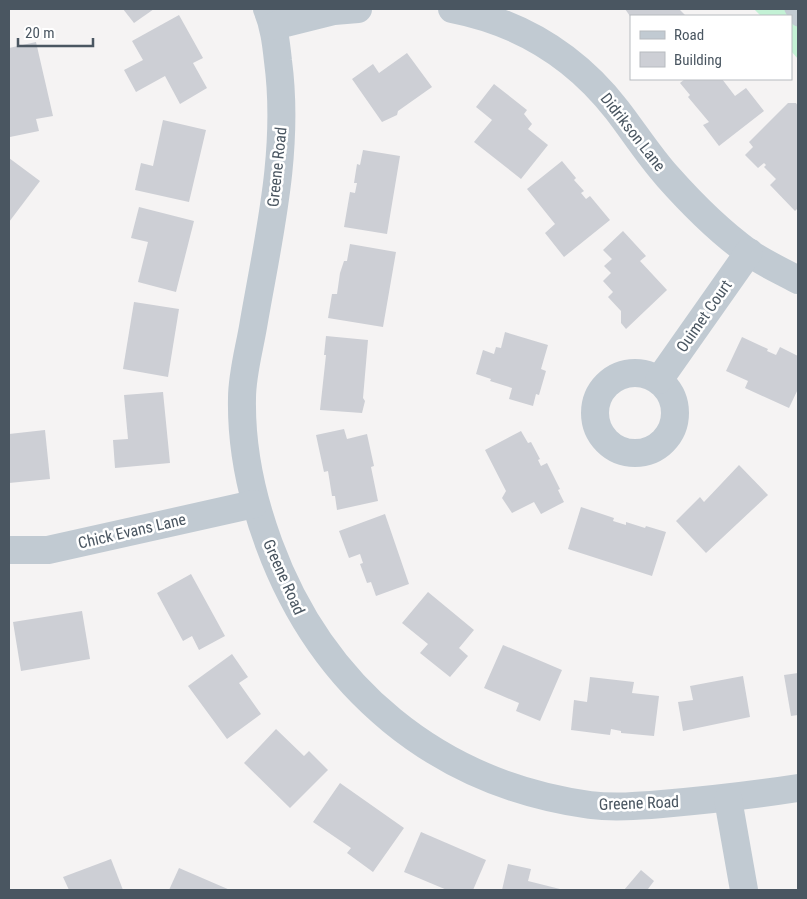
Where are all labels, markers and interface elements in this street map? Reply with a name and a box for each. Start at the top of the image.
scale bar [18,15,92,47]
legend [630,15,792,80]
text: 20 m [25,24,55,42]
text: Road [674,26,704,44]
text: Building [674,51,722,69]
street label: Didrikson Lane [597,89,669,175]
street label: Greene Road [263,126,291,208]
street label: Ouimet Court [672,276,736,356]
street label: Chick Evans Lane [76,509,188,553]
street label: Greene Road [259,536,309,618]
street label: Greene Road [599,792,679,814]

